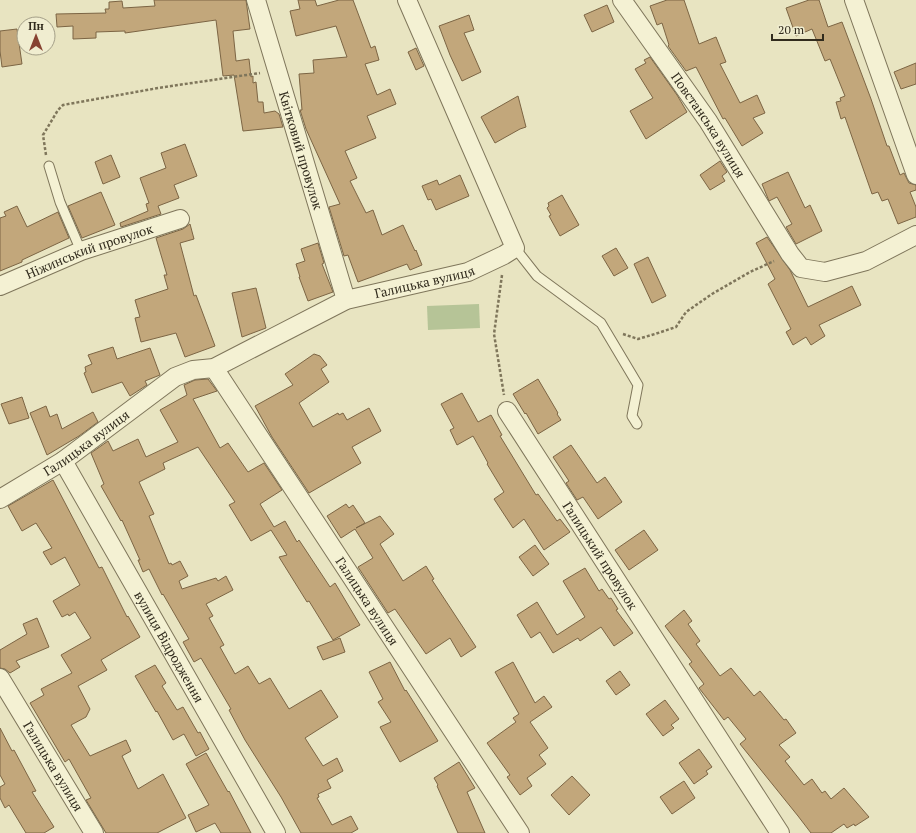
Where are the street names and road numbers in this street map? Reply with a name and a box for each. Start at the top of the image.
street label: Повстанська вулиця [667,69,750,181]
street label: Квітковий провулок [275,89,328,213]
street label: Ніжинський провулок [23,219,156,283]
street label: Галицька вулиця [373,261,478,302]
street label: Галицька вулиця [40,405,133,480]
street label: Галицький провулок [559,498,643,614]
street label: Галицька вулиця [332,553,403,649]
street label: вулиця Відродження [130,588,208,706]
street label: Галицька вулиця [19,718,88,815]

